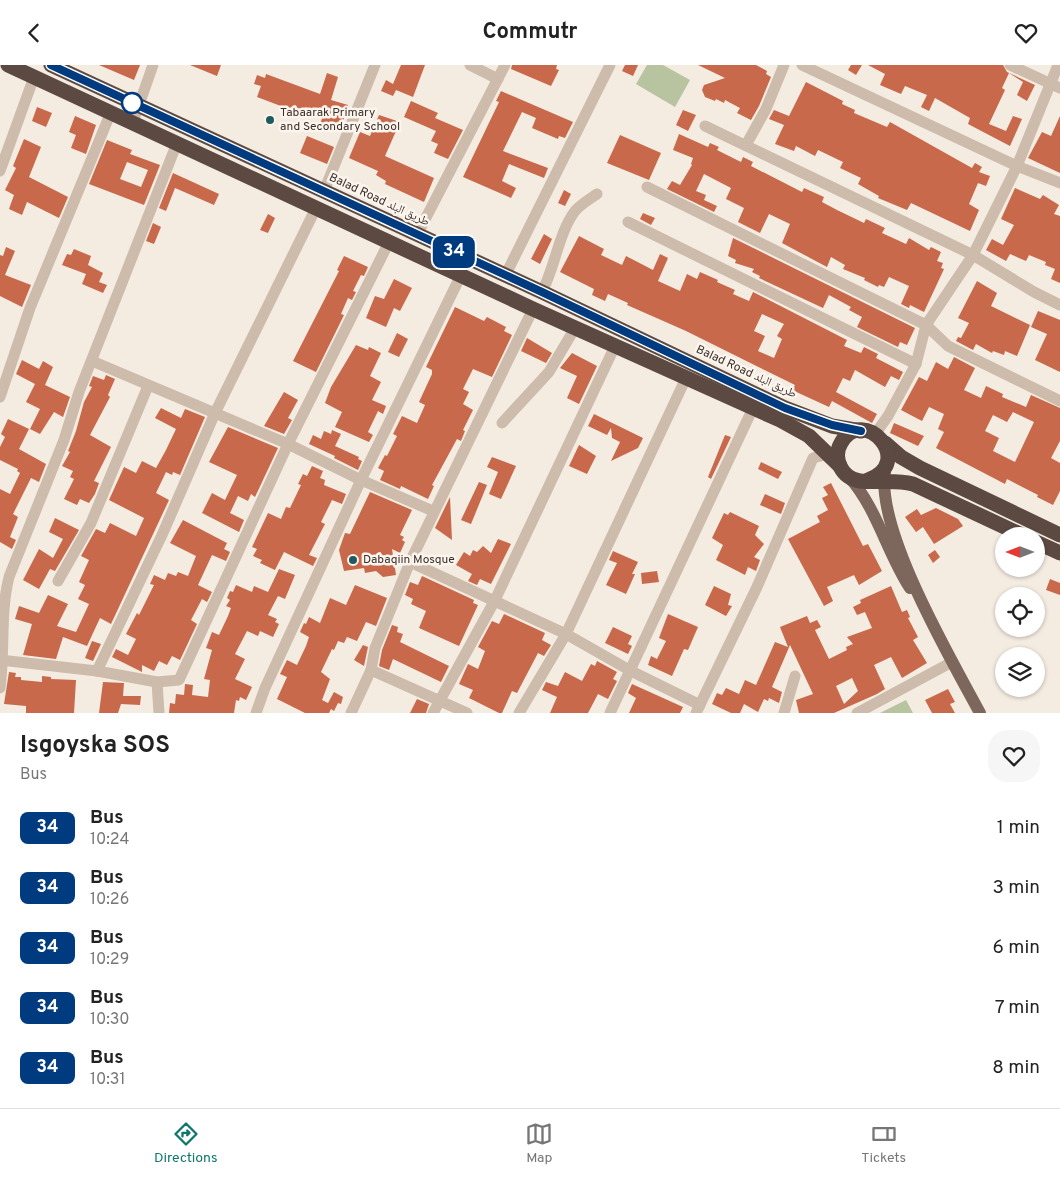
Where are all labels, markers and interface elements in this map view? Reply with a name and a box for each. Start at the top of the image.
icon: back [20,19,48,47]
text: Commutr [483,19,577,46]
icon: heart [1012,19,1040,47]
unlabelled marker [121,92,143,114]
place label: Tabaarak Primary and Secondary School [280,105,400,135]
marker: Tabaarak Primary and Secondary School [264,114,276,126]
street label: Balad Road طريق البلد [326,170,432,230]
line badge: 34 [432,236,476,268]
text: 34 [443,240,465,263]
street label: Balad Road طريق البلد [693,342,799,402]
north arrow [995,527,1045,577]
map controls [995,527,1045,697]
place label: Dabaqiin Mosque [363,552,455,568]
marker: Dabaqiin Mosque [347,554,359,566]
button: locate [995,587,1045,637]
button: layers [995,647,1045,697]
button: heart [988,730,1040,782]
text: Isgoyska SOS [20,731,170,761]
text: Bus [20,765,47,785]
text: Bus [90,806,124,830]
text: 34 [36,816,59,839]
text: 1 min [997,816,1040,840]
text: 10:24 [90,830,129,850]
text: Bus [90,866,124,890]
text: 34 [36,876,59,899]
text: 3 min [992,876,1040,900]
text: 10:26 [90,890,129,910]
text: Bus [90,926,124,950]
text: 34 [36,936,59,959]
text: 6 min [993,936,1040,960]
text: 10:29 [90,950,129,970]
text: Bus [90,986,124,1010]
text: 34 [36,996,59,1019]
text: 7 min [995,996,1040,1020]
text: 10:30 [90,1010,130,1030]
text: Bus [90,1046,124,1070]
text: 34 [36,1056,59,1079]
text: 8 min [992,1056,1040,1080]
text: 10:31 [90,1070,125,1090]
tab: Directions [154,1120,218,1167]
tab: Map [525,1120,553,1167]
tab: Tickets [861,1120,906,1167]

